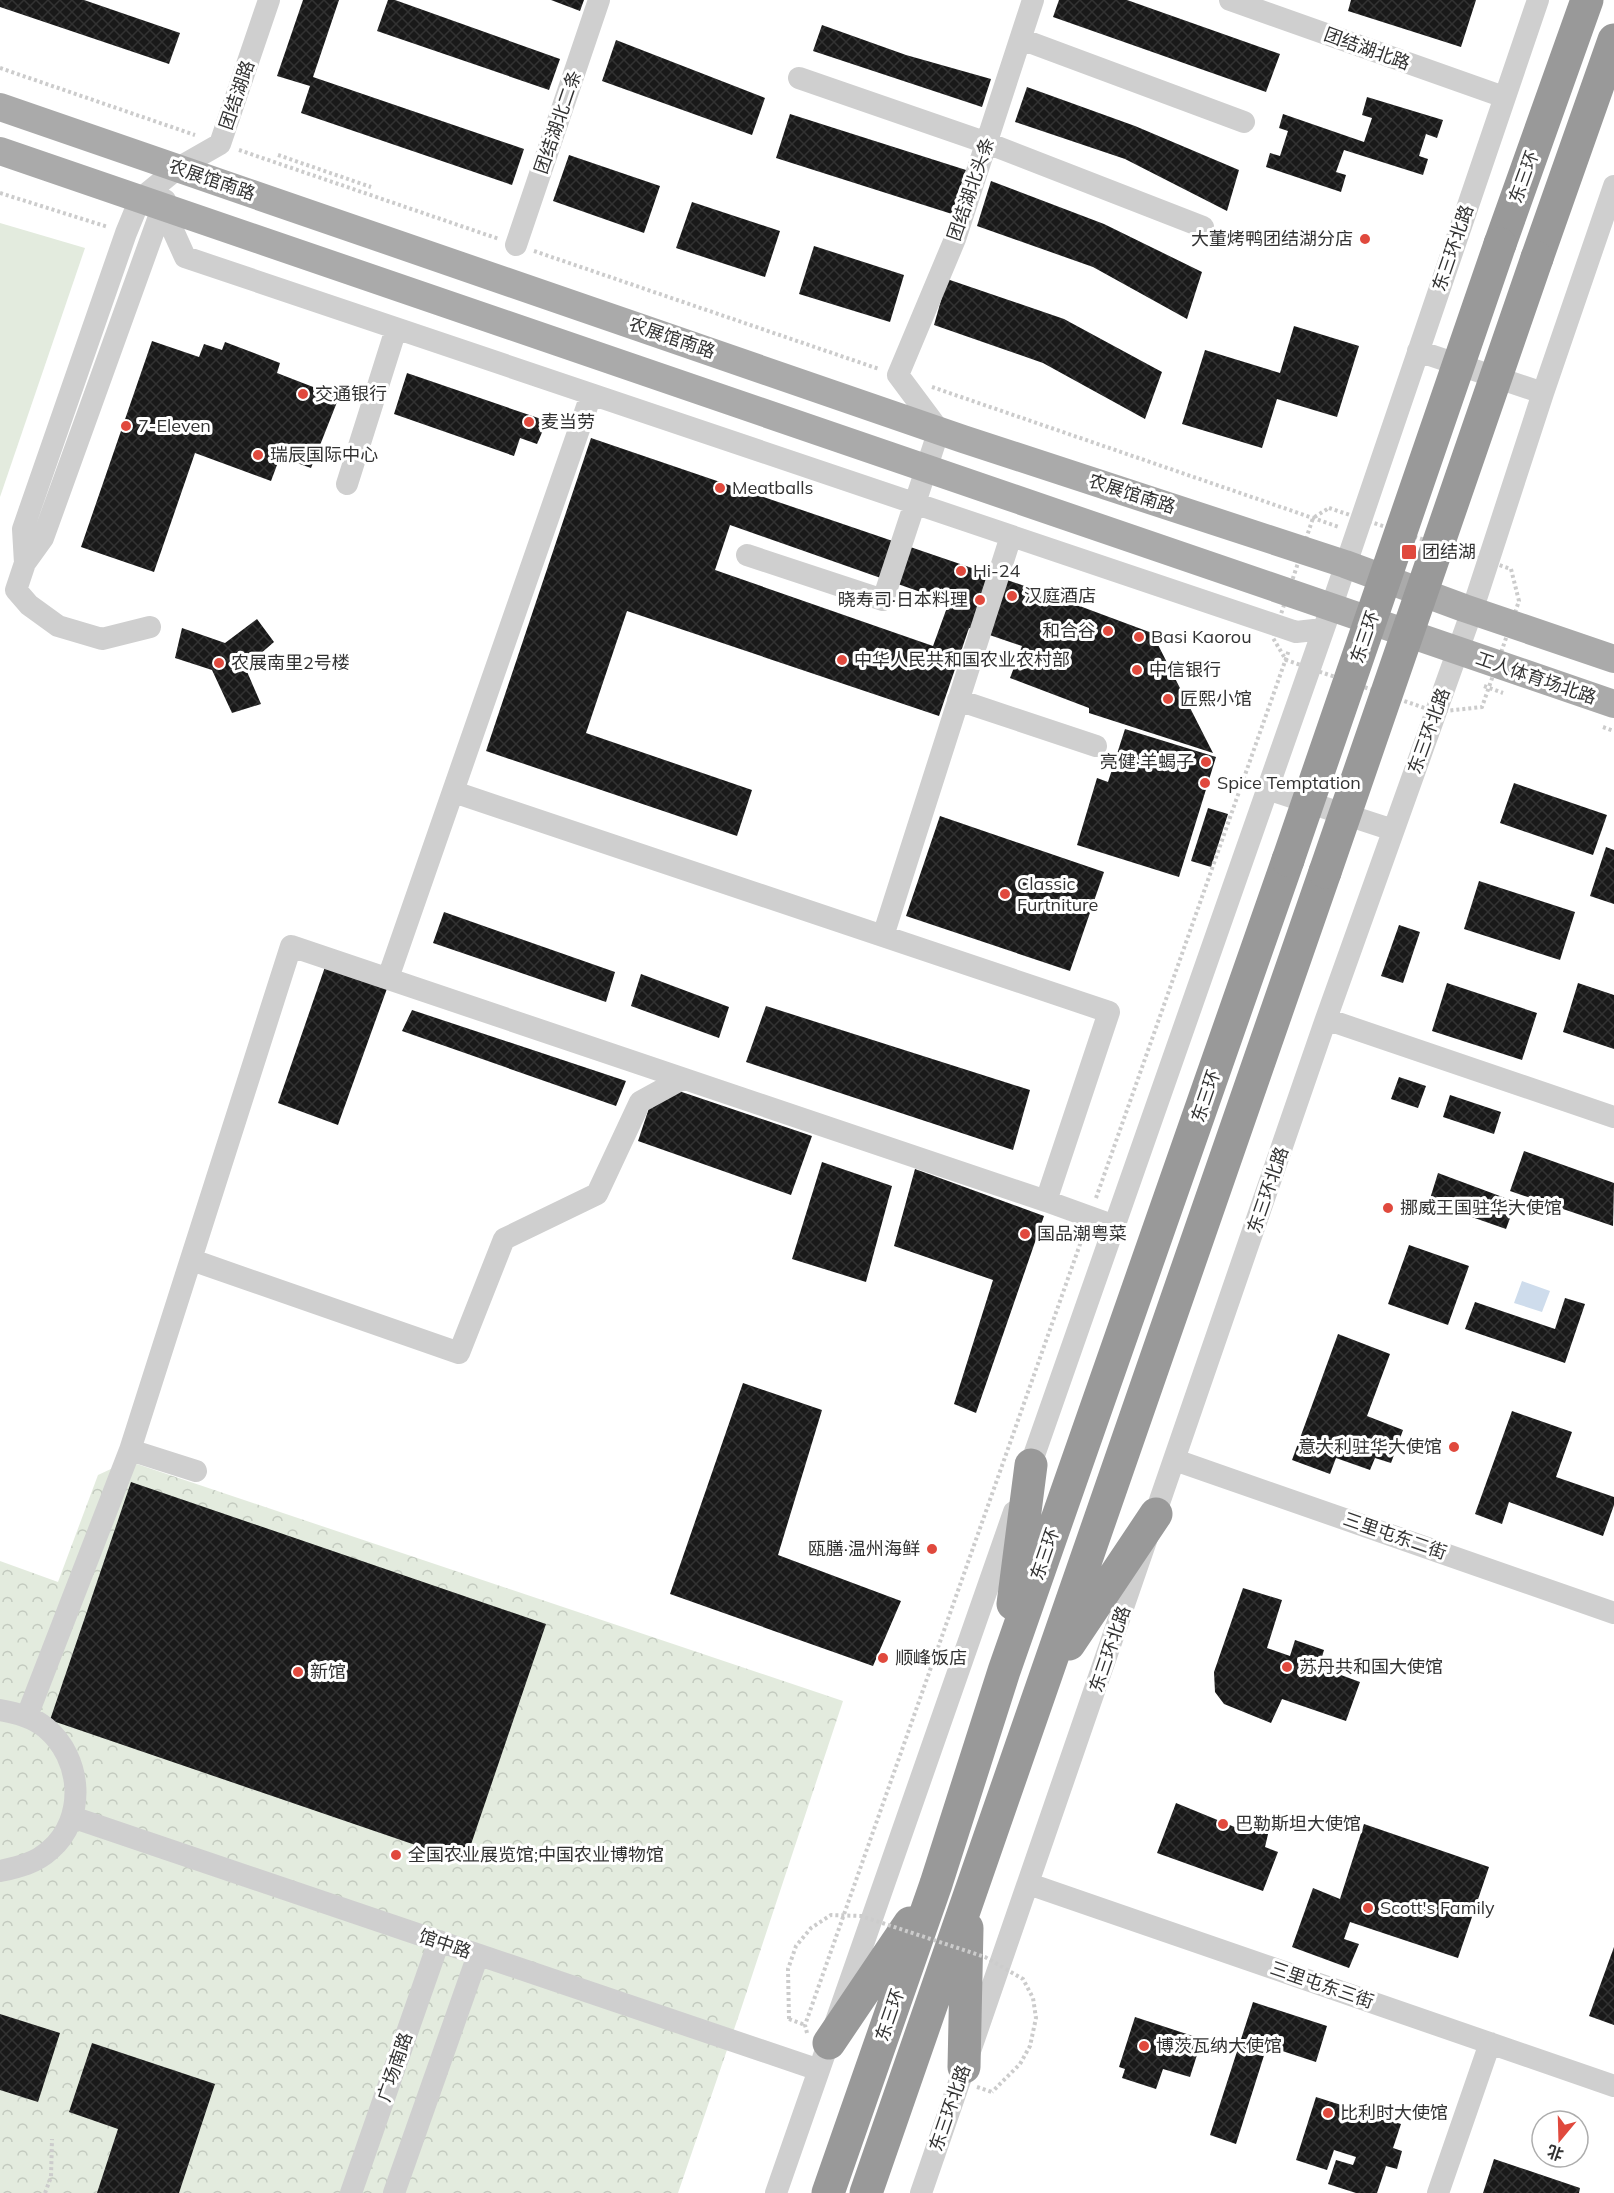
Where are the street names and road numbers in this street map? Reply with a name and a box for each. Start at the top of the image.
street label: 团结湖北路 [1321,22,1413,75]
street label: 团结湖路 [214,57,259,133]
street label: 团结湖北二条 [529,67,586,177]
street label: 团结湖北头条 [942,134,999,244]
street label: 东三环 [1503,148,1544,206]
street label: 农展馆南路 [166,154,258,205]
street label: 东三环北路 [1427,202,1478,294]
street label: 农展馆南路 [626,312,718,363]
street label: 农展馆南路 [1086,469,1179,518]
street label: 东三环 [1345,608,1384,666]
street label: 工人体育场北路 [1473,646,1599,709]
street label: 东三环北路 [1402,685,1455,777]
street label: 东三环 [1186,1067,1225,1125]
street label: 东三环北路 [1242,1144,1293,1236]
street label: 三里屯东二街 [1340,1507,1450,1564]
street label: 东三环 [1025,1525,1064,1583]
street label: 东三环北路 [1084,1603,1135,1695]
street label: 馆中路 [416,1924,474,1963]
street label: 三里屯东三街 [1267,1956,1377,2013]
street label: 东三环 [870,1986,909,2044]
street label: 广场南路 [372,2029,417,2105]
street label: 东三环北路 [924,2062,975,2154]

